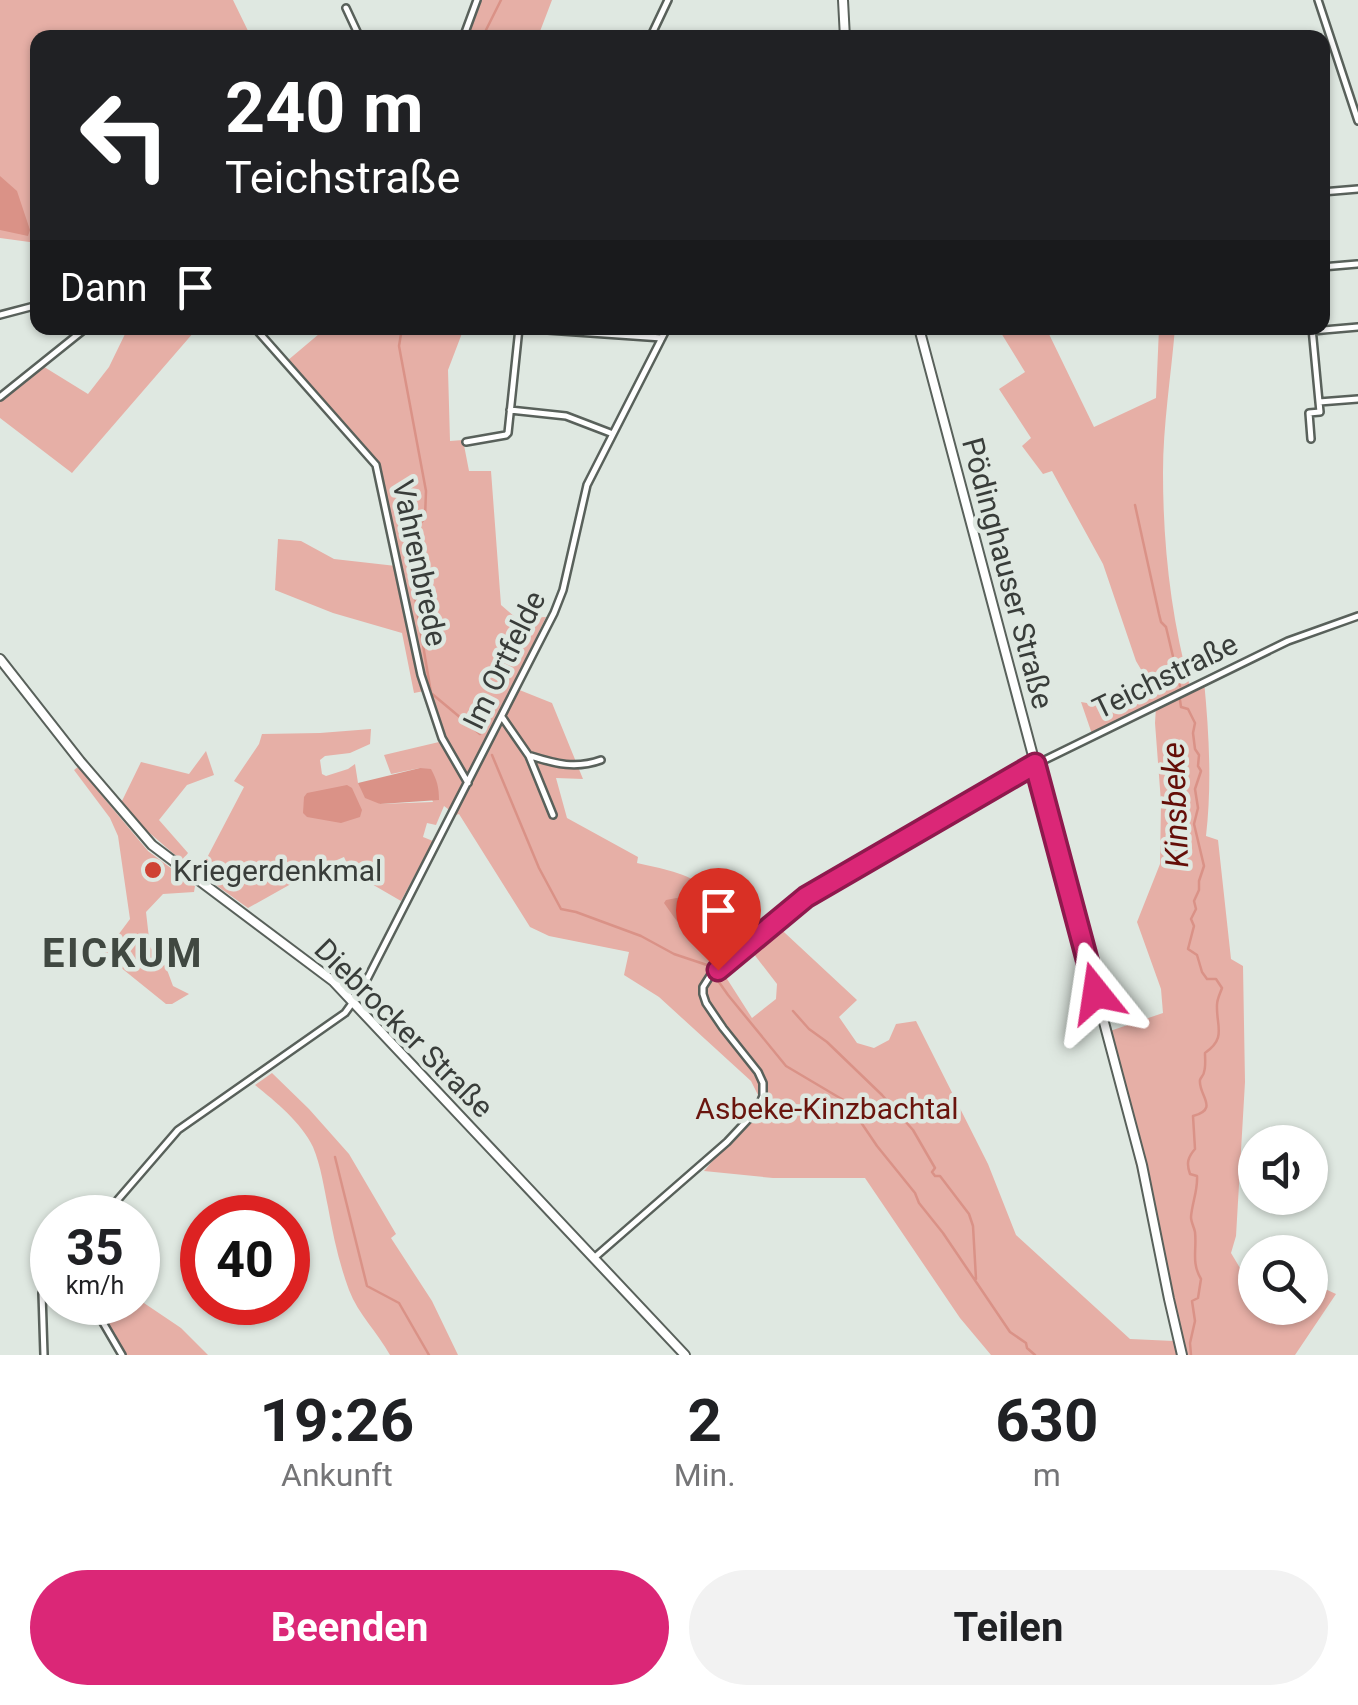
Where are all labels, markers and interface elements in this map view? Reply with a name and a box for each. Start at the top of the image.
text: 240 m [225,67,424,149]
icon: left [60,70,190,200]
text: Teichstraße [225,151,460,204]
icon: arrive [168,260,223,315]
text: Dann [60,266,148,310]
street label: Pödinghauser Straße [955,434,1061,712]
street label: Vahrenbrede [385,477,455,649]
street label: Im Ortfelde [456,585,552,735]
street label: Teichstraße [1087,626,1243,726]
water label: Kinsbeke [1154,741,1196,869]
place label: Kriegerdenkmal [173,853,382,888]
marker: Kriegerdenkmal [142,859,164,881]
pin [676,868,761,971]
icon: arrive [691,883,746,938]
district label: EICKUM [42,930,204,977]
street label: Diebrocker Straße [307,931,501,1125]
position arrow [1044,941,1148,1045]
park label: Asbeke-Kinzbachtal [695,1091,959,1126]
map controls [1238,1125,1328,1325]
button: sound [1238,1125,1328,1215]
speed limit sign: 40 [180,1195,310,1325]
text: 35 [66,1219,124,1277]
button: search [1238,1235,1328,1325]
text: km/h [66,1271,124,1300]
text: 19:26 [260,1385,414,1456]
text: 2 [687,1385,722,1456]
text: 630 [995,1385,1098,1456]
text: Ankunft [281,1456,393,1494]
text: Min. [674,1456,736,1494]
text: m [1033,1456,1061,1494]
button: Beenden [30,1570,669,1685]
button: Teilen [689,1570,1328,1685]

